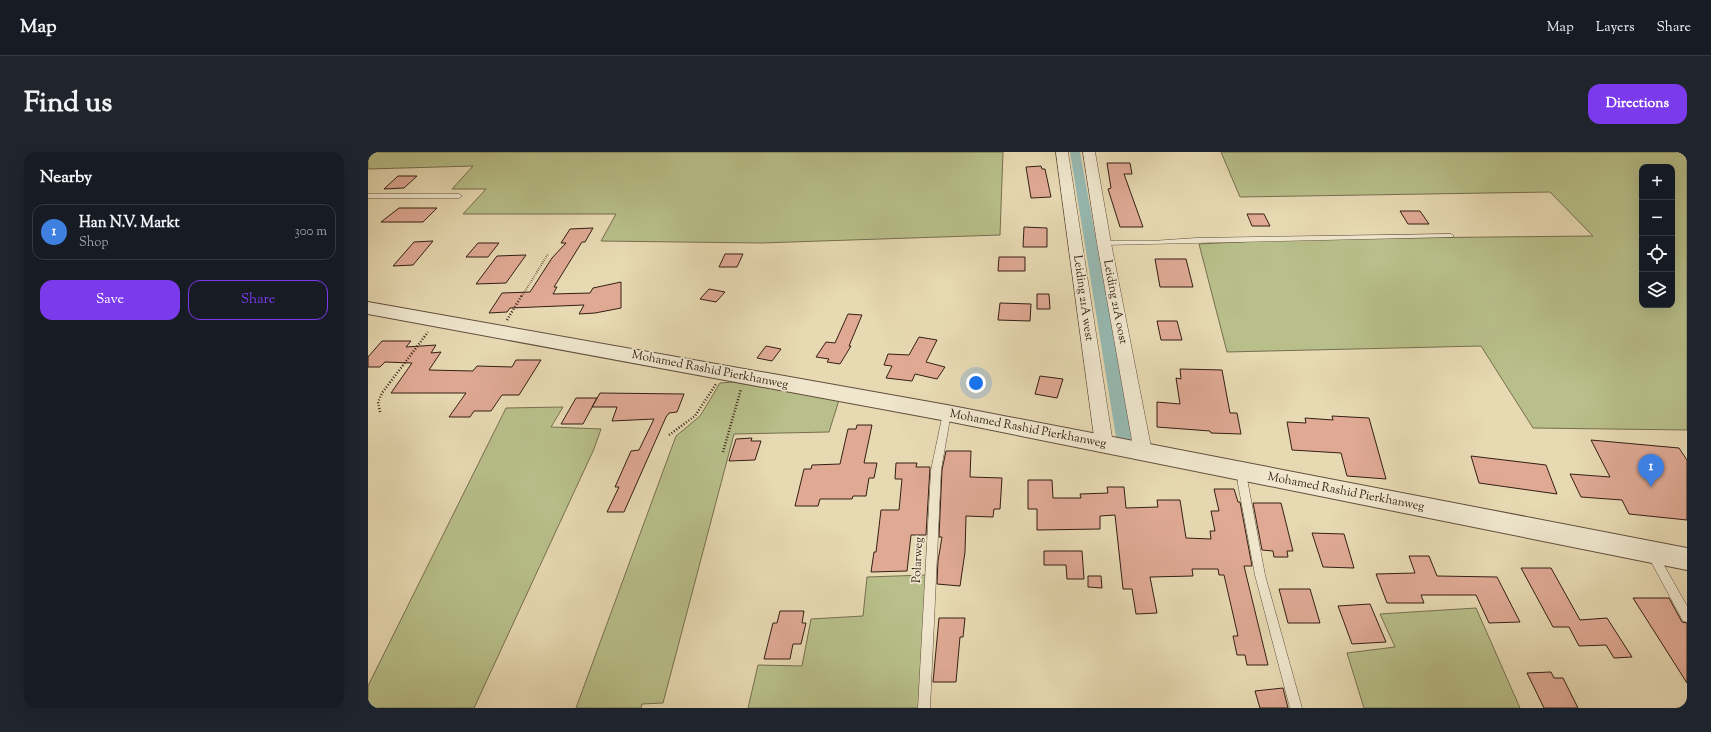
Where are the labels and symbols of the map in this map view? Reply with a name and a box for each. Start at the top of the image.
street label: Leiding 21A west [1068,254,1098,342]
street label: Leiding 21A oost [1098,258,1132,346]
street label: Mohamed Rashid Pierkhanweg [630,346,790,394]
your location [966,373,986,393]
street label: Mohamed Rashid Pierkhanweg [948,405,1108,453]
pin: 1 [1638,454,1664,487]
street label: Mohamed Rashid Pierkhanweg [1266,468,1426,516]
street label: Polarweg [908,536,928,583]

